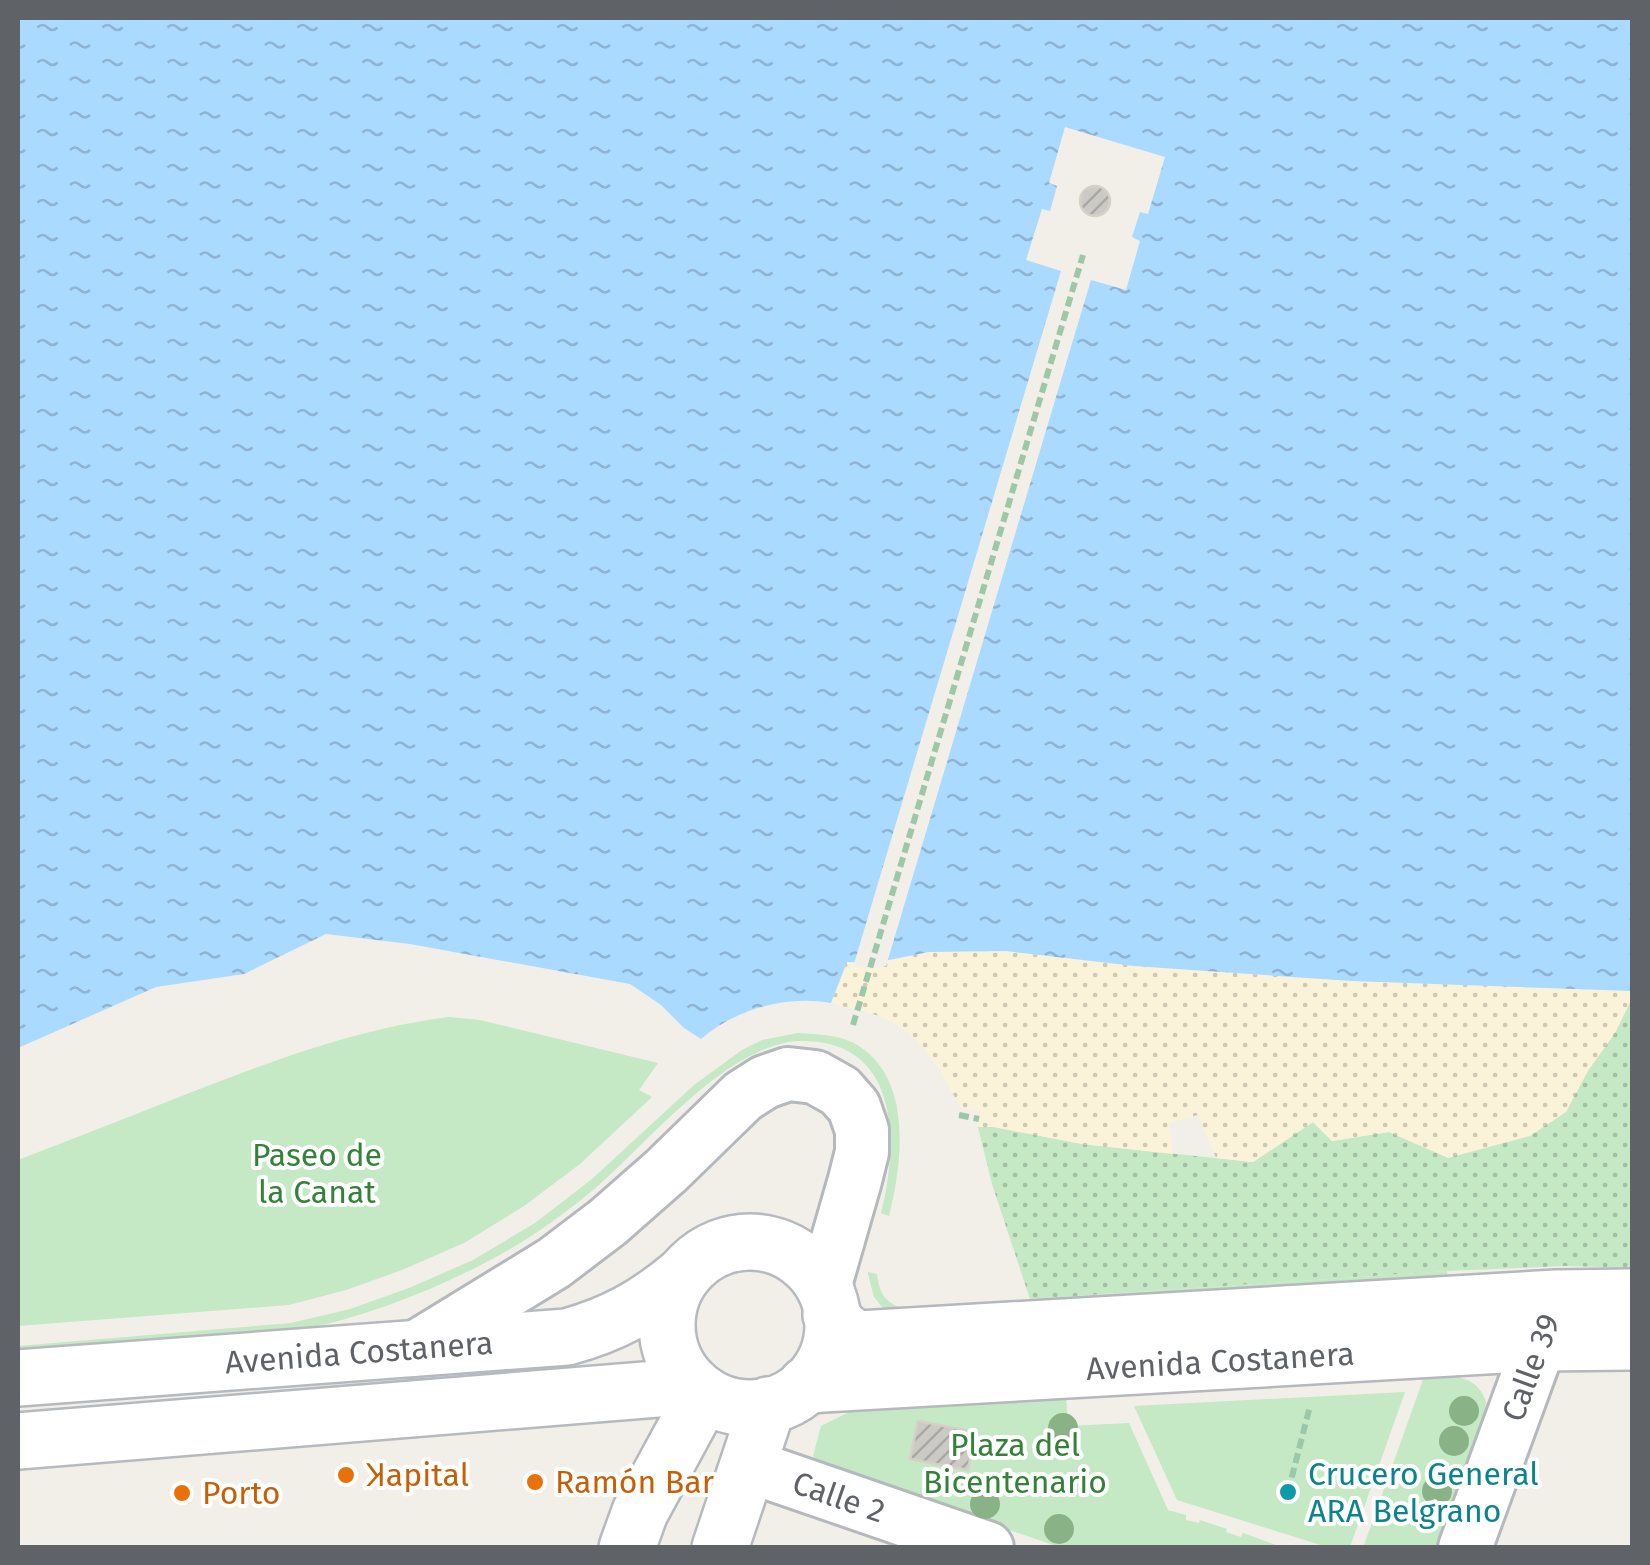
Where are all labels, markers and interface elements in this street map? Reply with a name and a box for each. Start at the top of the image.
park label: Paseo de la Canat [252,1136,382,1211]
street label: Calle 39 [1494,1309,1568,1427]
street label: Avenida Costanera [224,1324,495,1381]
street label: Avenida Costanera [1085,1335,1356,1388]
park label: Plaza del Bicentenario [923,1426,1107,1501]
place label: Crucero General ARA Belgrano [1308,1455,1539,1530]
place label: Ʞapital [366,1456,469,1494]
place label: Ramón Bar [555,1463,715,1501]
street label: Calle 2 [788,1463,890,1530]
marker: Ʞapital [335,1464,357,1486]
marker: Ramón Bar [524,1471,546,1493]
place label: Porto [202,1474,280,1512]
marker: Crucero General ARA Belgrano [1277,1481,1299,1503]
marker: Porto [171,1482,193,1504]

